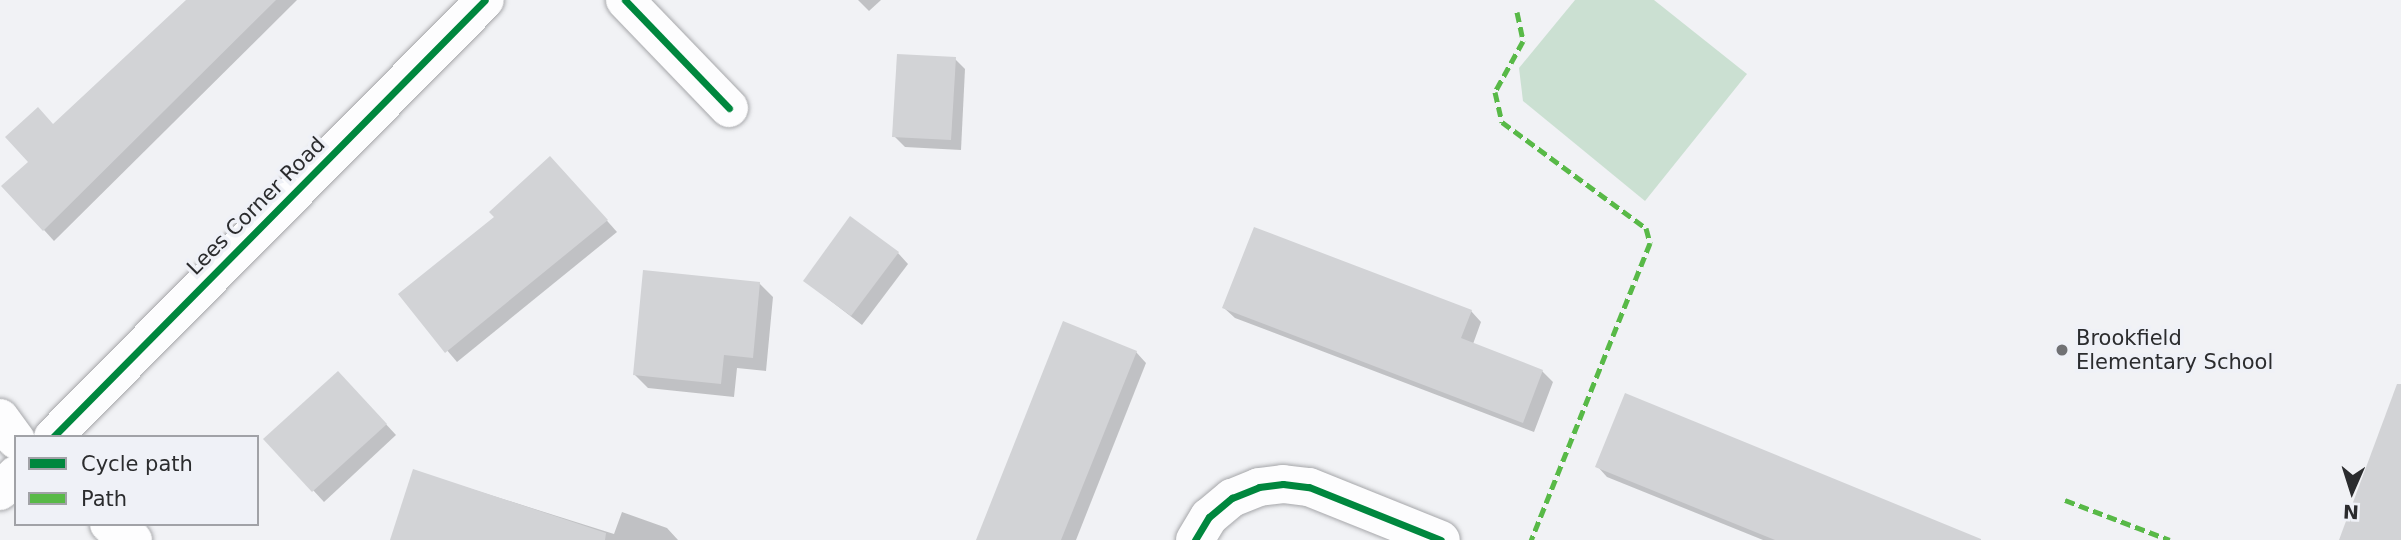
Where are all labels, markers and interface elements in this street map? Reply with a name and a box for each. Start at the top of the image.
street label: Lees Corner Road [182,132,330,280]
place label: Brookfield Elementary School [2076,325,2273,375]
marker: Brookfield Elementary School [2054,342,2070,358]
legend [14,435,259,526]
text: Cycle path [81,452,193,476]
north arrow [2317,456,2387,526]
text: Path [81,487,127,511]
text: N [2342,501,2359,523]

